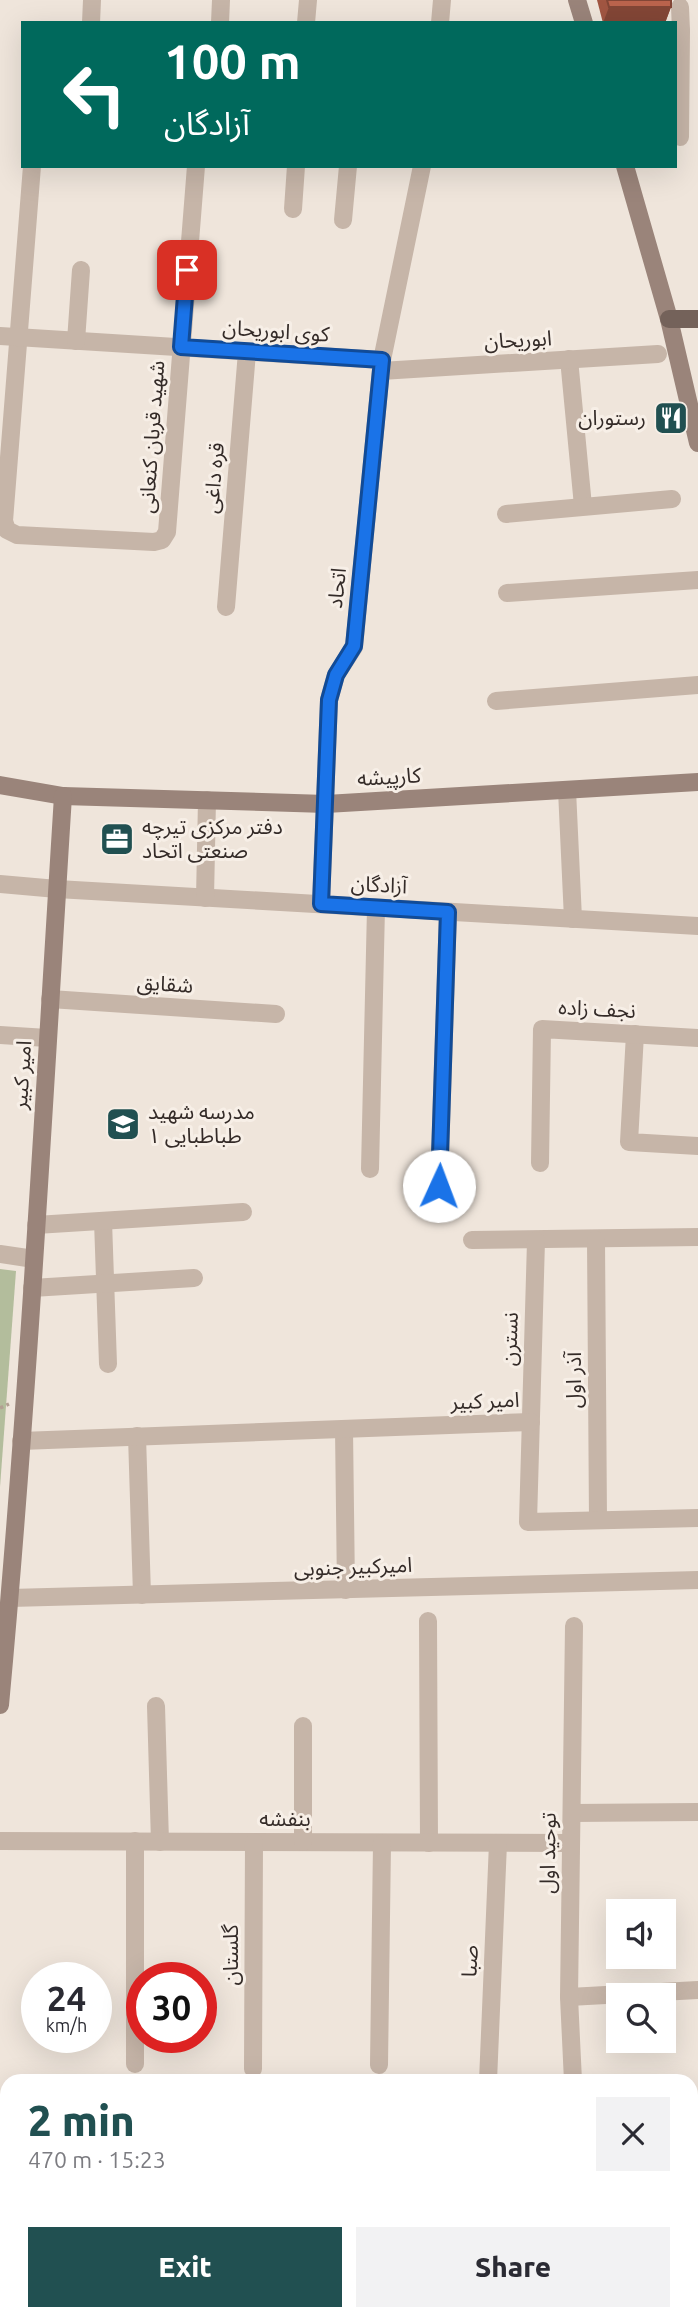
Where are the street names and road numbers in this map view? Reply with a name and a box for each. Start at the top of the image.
street label: کوی ابوریحان [222,314,331,347]
street label: ابوریحان [483,325,552,354]
street label: شهید قربان کنعانی [134,360,169,514]
street label: قره داغی [198,441,229,515]
street label: اتحاد [322,566,350,609]
street label: کارپیشه [356,762,422,792]
street label: آزادگان [350,871,409,899]
street label: شقایق [136,969,194,999]
street label: نجف زاده [558,994,636,1023]
street label: امیر کبیر [7,1040,36,1111]
street label: نسترن [496,1312,523,1366]
street label: آذر اول [561,1351,586,1408]
street label: امیر کبیر [449,1387,520,1414]
street label: امیرکبیر جنوبی [293,1552,413,1581]
street label: بنفشه [259,1806,311,1830]
street label: توحید اول [534,1812,561,1894]
street label: گلستان [218,1924,243,1986]
street label: صبا [456,1944,482,1978]

